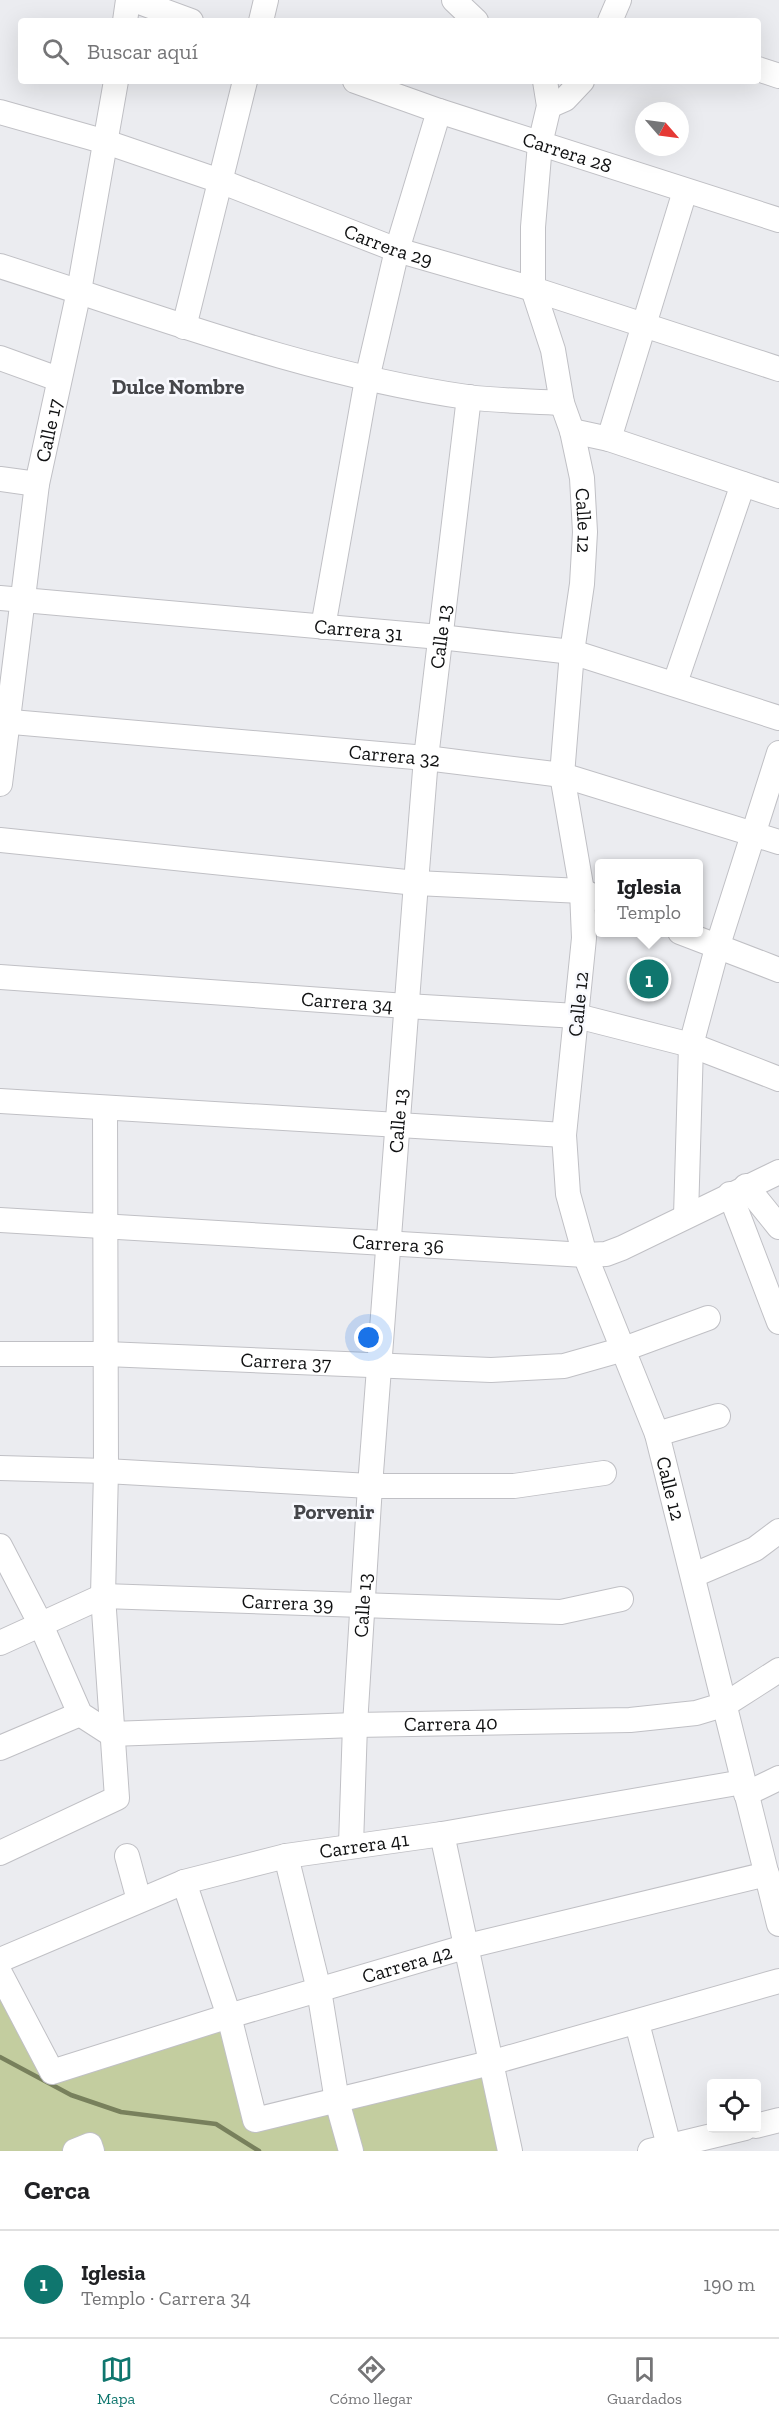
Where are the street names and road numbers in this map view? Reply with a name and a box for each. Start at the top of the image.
street label: Carrera 28 [520,127,615,178]
street label: Carrera 29 [341,219,435,272]
street label: Calle 17 [30,396,67,464]
street label: Calle 12 [571,487,597,554]
street label: Calle 13 [425,603,456,670]
street label: Carrera 31 [313,614,404,646]
street label: Carrera 32 [348,739,442,772]
street label: Calle 12 [563,970,593,1038]
street label: Carrera 34 [300,987,394,1017]
street label: Calle 13 [383,1087,412,1154]
street label: Carrera 36 [352,1229,445,1259]
street label: Carrera 37 [240,1348,332,1375]
street label: Calle 12 [651,1454,690,1523]
street label: Calle 13 [349,1572,377,1638]
street label: Carrera 39 [241,1589,334,1616]
street label: Carrera 40 [404,1710,498,1736]
street label: Carrera 41 [318,1827,411,1863]
street label: Carrera 42 [359,1939,455,1988]

